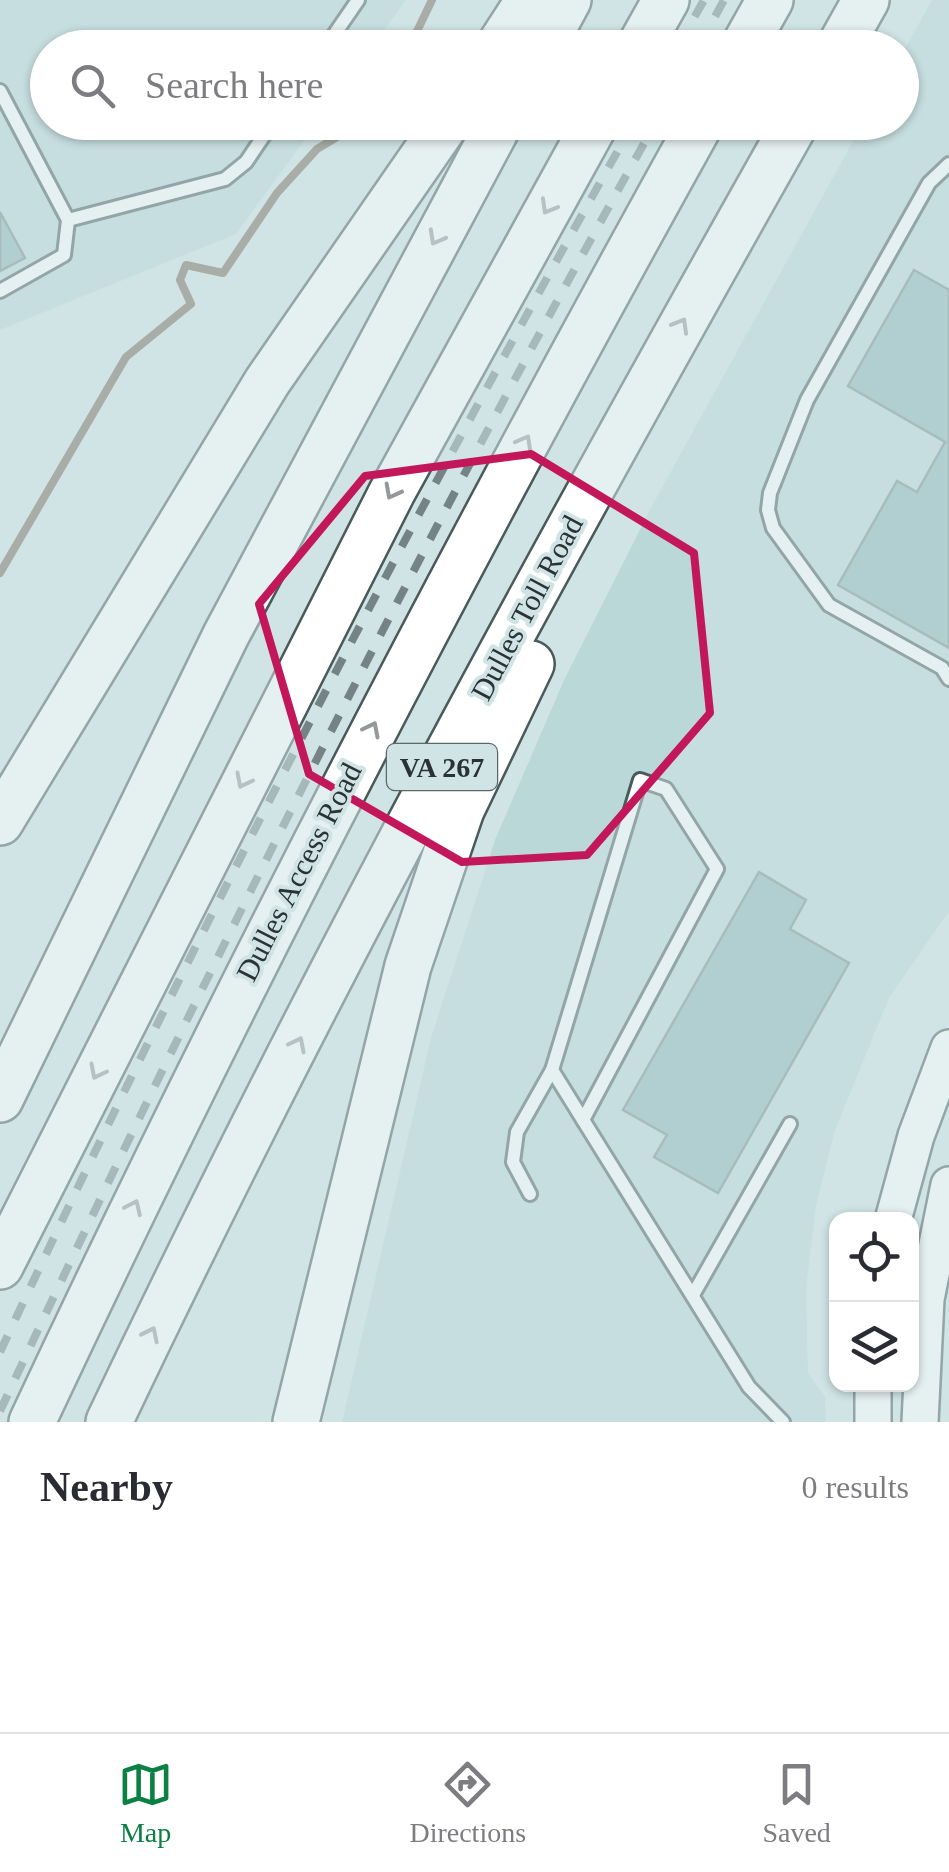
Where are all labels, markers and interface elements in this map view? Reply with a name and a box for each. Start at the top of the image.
search box [30,30,919,140]
icon: search [65,58,120,113]
text: Search here [145,64,323,106]
one-way arrow [541,197,560,215]
one-way arrow [428,228,448,246]
one-way arrow [669,318,688,336]
one-way arrow [513,434,533,452]
one-way arrow [384,482,404,500]
street label: Dulles Toll Road [464,510,589,706]
one-way arrow [360,721,380,739]
road number: VA 267 [387,744,497,790]
street label: Dulles Access Road [229,757,368,986]
one-way arrow [236,771,255,789]
one-way arrow [285,1036,305,1054]
one-way arrow [90,1061,110,1079]
one-way arrow [121,1199,141,1217]
map controls [829,1212,919,1392]
button: locate [829,1212,919,1302]
button: layers [829,1302,919,1392]
one-way arrow [139,1326,159,1344]
text: Nearby [40,1464,173,1510]
text: 0 results [801,1469,909,1505]
tab: Map [118,1757,173,1849]
tab: Directions [409,1757,526,1849]
tab: Saved [762,1757,831,1849]

